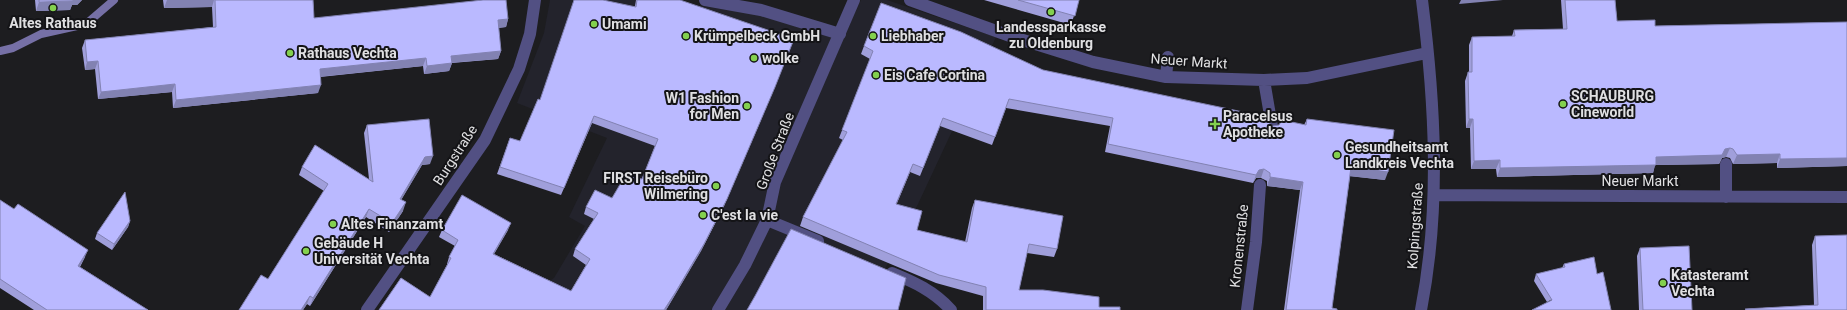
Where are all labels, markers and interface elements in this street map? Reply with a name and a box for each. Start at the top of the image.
marker: Altes Rathaus [48,3,58,13]
marker: Landessparkasse zu Oldenburg [1046,7,1056,17]
place label: Altes Rathaus [9,15,97,31]
place label: Umami [602,16,647,32]
marker: Umami [589,19,599,29]
place label: Landessparkasse zu Oldenburg [996,19,1107,51]
place label: Krümpelbeck GmbH [694,28,820,44]
place label: Liebhaber [881,28,944,44]
marker: Krümpelbeck GmbH [681,31,691,41]
marker: Liebhaber [868,31,878,41]
place label: Rathaus Vechta [298,45,397,61]
marker: Rathaus Vechta [285,48,295,58]
place label: wolke [762,50,799,66]
street label: Neuer Markt [1150,50,1228,72]
marker: wolke [749,53,759,63]
place label: Eis Cafe Cortina [884,67,986,83]
marker: Eis Cafe Cortina [871,70,881,80]
place label: SCHAUBURG Cineworld [1571,88,1654,120]
place label: W1 Fashion for Men [666,90,739,122]
marker: SCHAUBURG Cineworld [1558,99,1568,109]
marker: W1 Fashion for Men [742,101,752,111]
place label: Paracelsus Apotheke [1223,108,1293,140]
street label: Große Straße [753,110,797,192]
marker: Paracelsus Apotheke [1210,119,1220,129]
street label: Burgstraße [430,122,480,188]
place label: Gesundheitsamt Landkreis Vechta [1345,139,1454,171]
marker: Gesundheitsamt Landkreis Vechta [1332,150,1342,160]
place label: FIRST Reisebüro Wilmering [603,170,708,202]
street label: Neuer Markt [1601,173,1679,189]
marker: FIRST Reisebüro Wilmering [711,181,721,191]
street label: Kolpingstraße [1404,182,1426,270]
street label: Kronenstraße [1227,203,1251,289]
place label: C'est la vie [711,207,778,223]
marker: C'est la vie [698,210,708,220]
place label: Altes Finanzamt [341,216,443,232]
marker: Altes Finanzamt [328,219,338,229]
place label: Gebäude H Universität Vechta [314,235,430,267]
marker: Gebäude H Universität Vechta [301,246,311,256]
place label: Katasteramt Vechta [1671,267,1749,299]
marker: Katasteramt Vechta [1658,278,1668,288]

